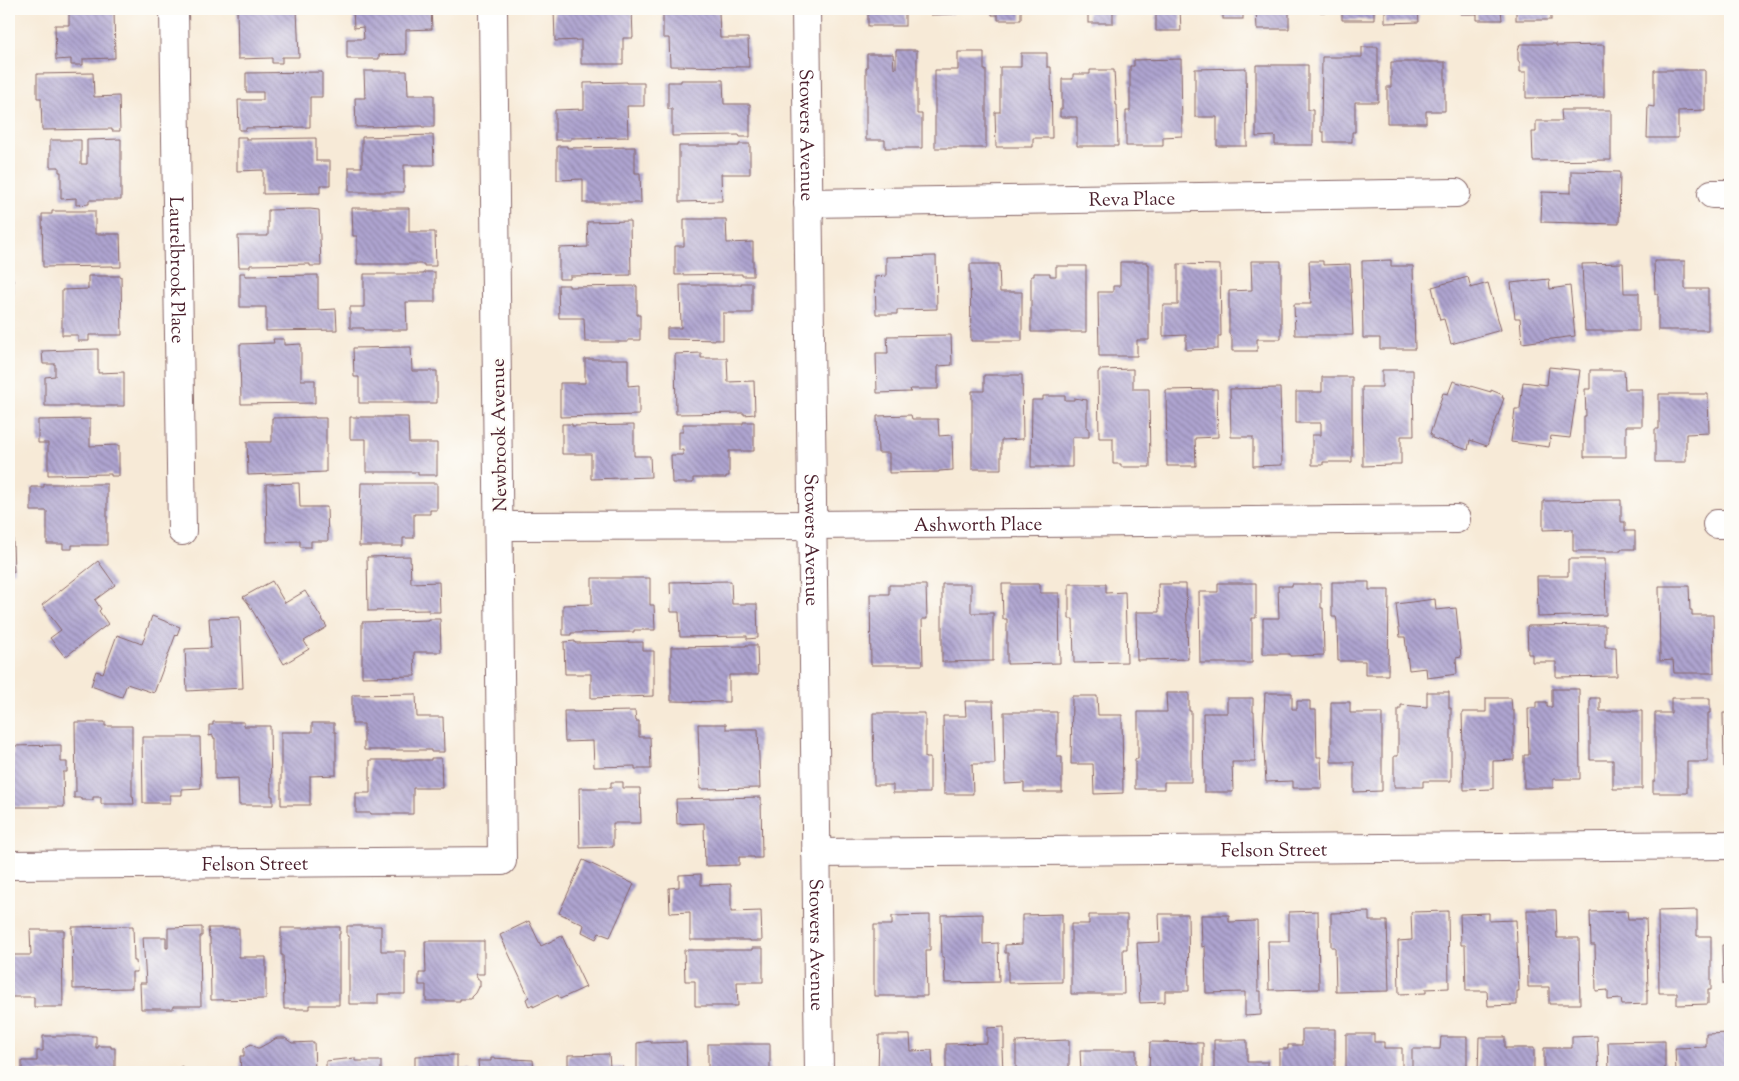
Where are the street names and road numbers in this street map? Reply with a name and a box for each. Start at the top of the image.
street label: Stowers Avenue [791,69,819,202]
street label: Reva Place [1089,186,1176,215]
street label: Laurelbrook Place [161,196,190,344]
street label: Newbrook Avenue [486,358,515,512]
street label: Stowers Avenue [796,474,824,606]
street label: Ashworth Place [913,512,1043,540]
street label: Felson Street [1221,838,1328,865]
street label: Felson Street [202,852,309,879]
street label: Stowers Avenue [801,879,829,1011]

